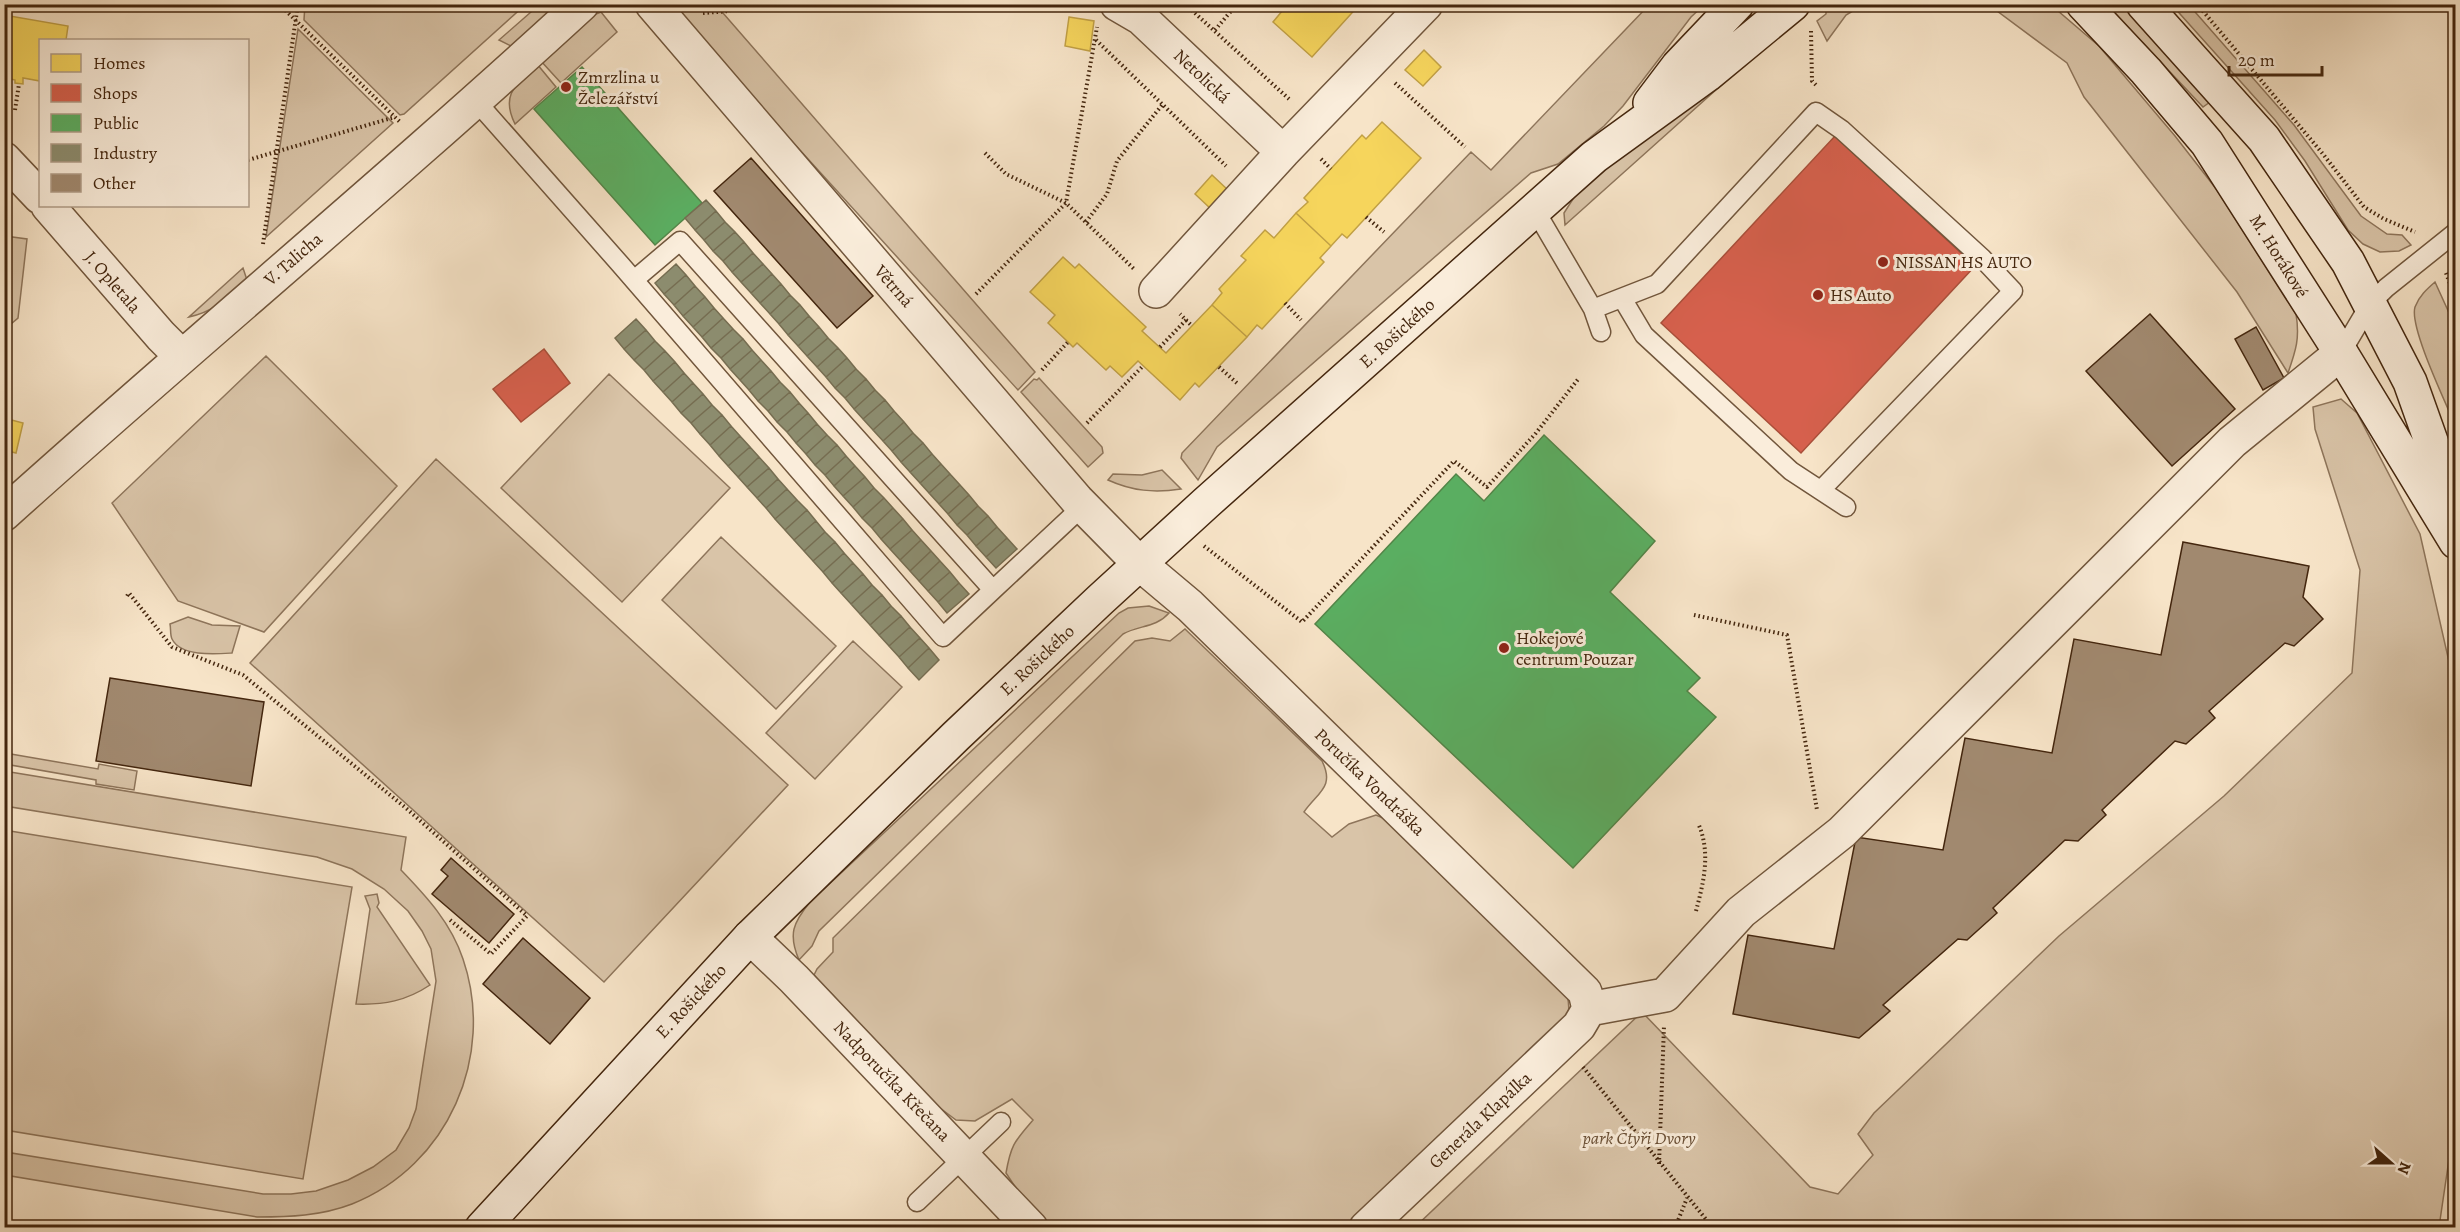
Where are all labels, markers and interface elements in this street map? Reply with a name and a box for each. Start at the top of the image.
legend [39,39,249,207]
scale bar [2229,39,2322,77]
street label: Netolická [1168,43,1236,109]
text: 20 m [2238,48,2275,72]
text: Homes [93,51,145,75]
place label: Zmrzlina u Železářství [578,65,660,110]
marker: Zmrzlina u Železářství [559,80,573,94]
text: Shops [93,81,138,105]
text: Public [93,111,139,135]
text: Industry [93,141,158,165]
text: Other [93,171,136,195]
street label: M. Horákové [2244,210,2314,302]
street label: V. Talicha [258,226,328,292]
street label: J. Opletala [79,246,147,319]
place label: NISSAN HS AUTO [1895,250,2032,274]
marker: NISSAN HS AUTO [1876,255,1890,269]
street label: Větrná [868,259,919,313]
place label: HS Auto [1830,283,1892,307]
marker: HS Auto [1811,288,1825,302]
street label: E. Rošického [1354,293,1440,373]
street label: E. Rošického [994,619,1080,701]
place label: Hokejové centrum Pouzar [1516,626,1634,671]
marker: Hokejové centrum Pouzar [1497,641,1511,655]
street label: Poručíka Vondráška [1309,723,1431,842]
street label: E. Rošického [650,958,732,1044]
street label: Nadporučíka Křečana [828,1015,956,1147]
street label: Generála Klapálka [1423,1066,1537,1174]
park label: park Čtyři Dvory [1581,1126,1696,1150]
north arrow [2361,1133,2421,1193]
text: N [2392,1159,2416,1178]

